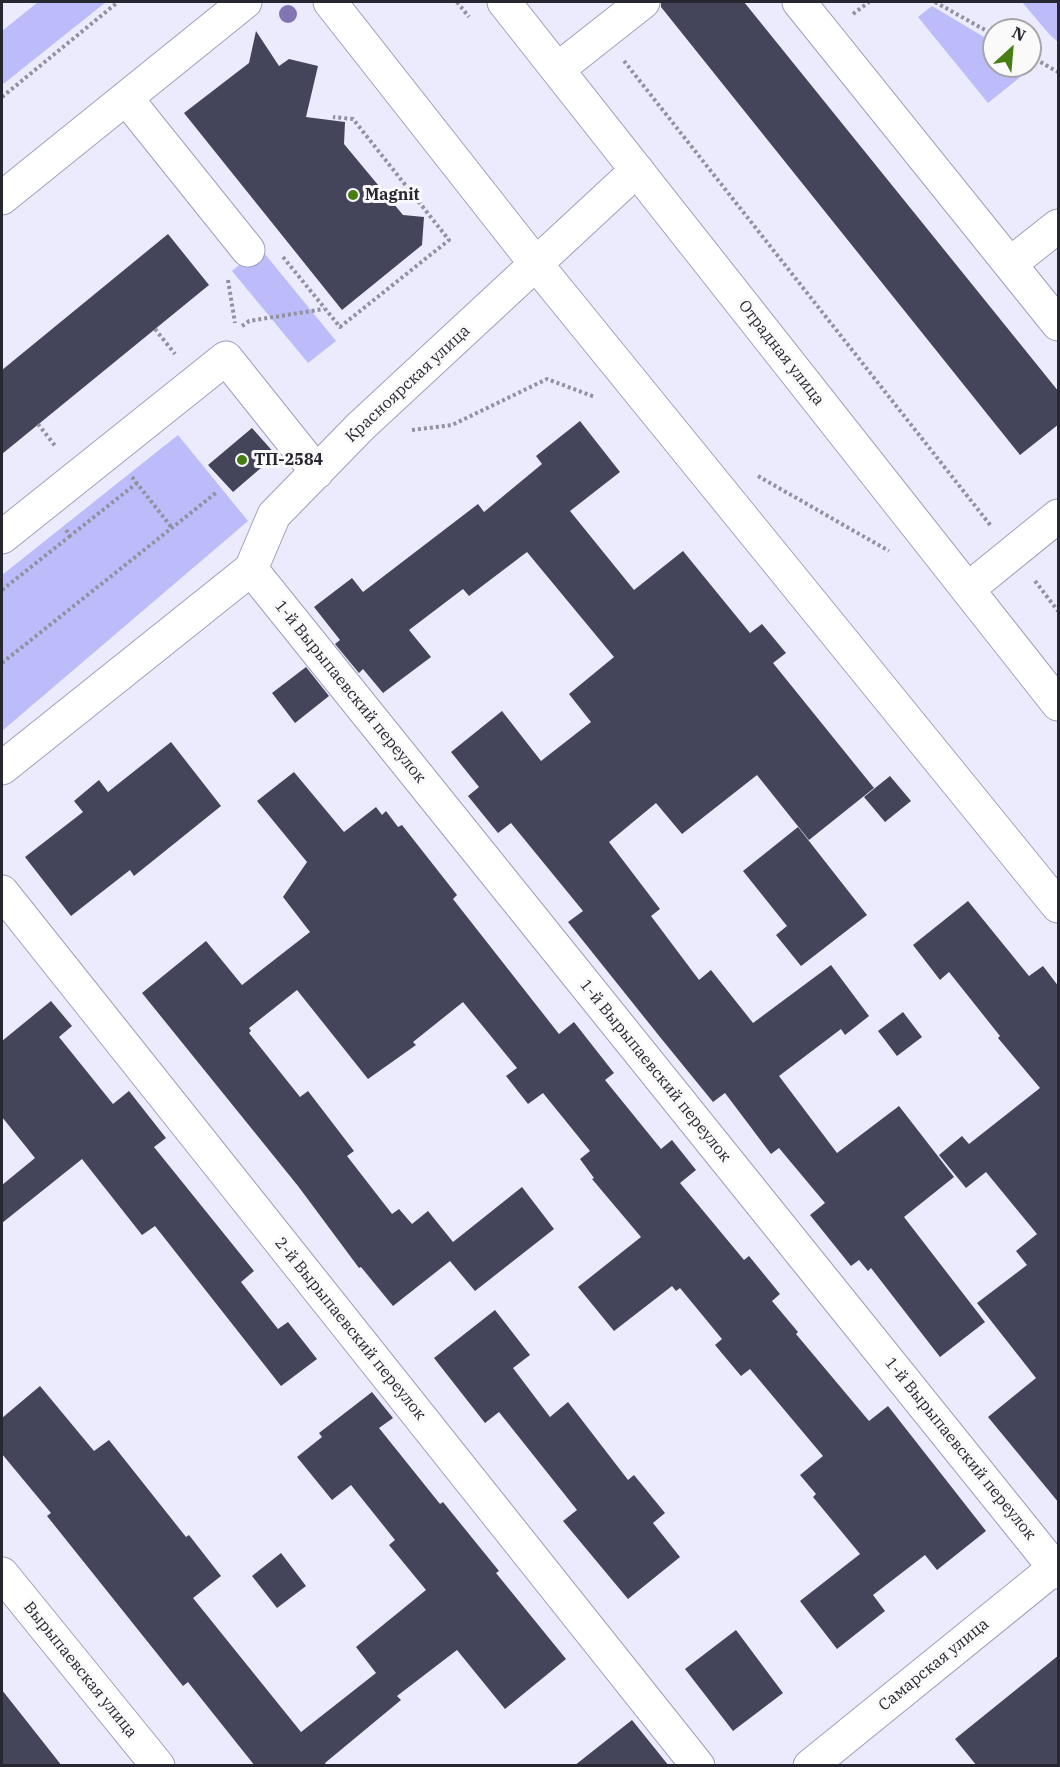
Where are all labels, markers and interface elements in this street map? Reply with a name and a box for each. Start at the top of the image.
north arrow [982,18,1042,78]
text: N [1009,22,1029,45]
place label: Magnit [365,185,420,205]
marker: Magnit [346,188,360,202]
street label: Отрадная улица [734,297,828,409]
street label: Красноярская улица [342,321,474,447]
place label: ТП-2584 [254,450,323,470]
marker: ТП-2584 [235,453,249,467]
street label: 1-й Вырыпаевский переулок [270,597,430,787]
street label: 1-й Вырыпаевский переулок [575,976,735,1166]
street label: 2-й Вырыпаевский переулок [270,1234,430,1424]
street label: 1-й Вырыпаевский переулок [880,1354,1040,1544]
street label: Вырыпаевская улица [19,1598,141,1742]
street label: Самарская улица [875,1615,993,1715]

